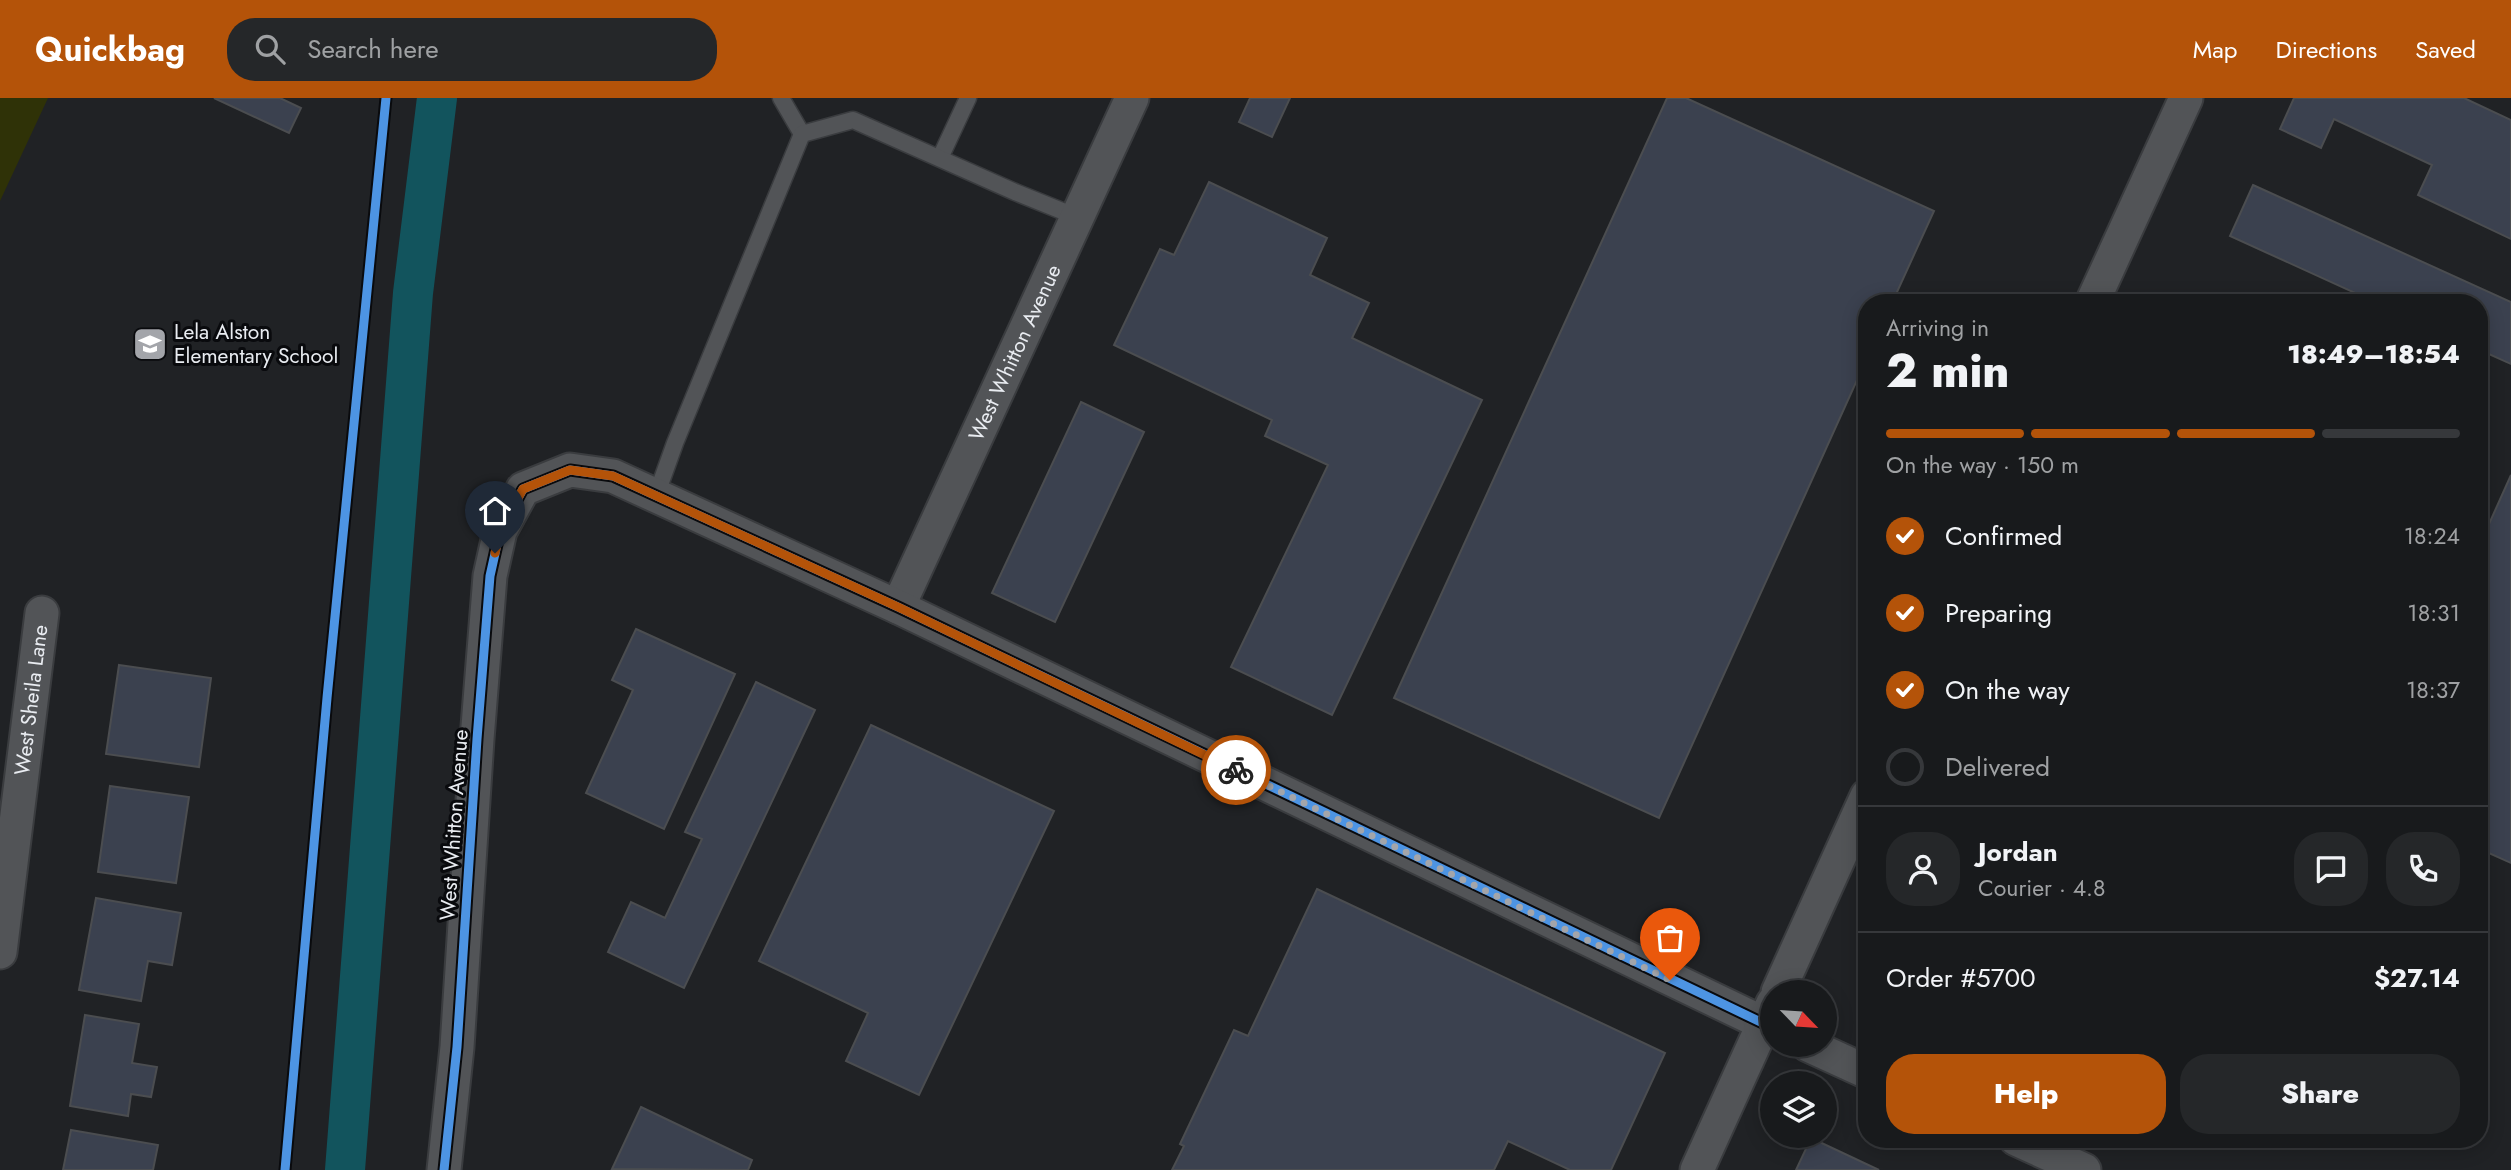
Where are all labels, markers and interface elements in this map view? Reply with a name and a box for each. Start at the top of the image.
search box [227,18,717,81]
text: Quickbag [35,26,185,73]
icon: search [251,30,289,68]
text: Search here [307,30,439,68]
text: Map [2193,32,2238,67]
text: Directions [2276,32,2377,67]
text: Saved [2415,32,2476,67]
street label: West Whitton Avenue [961,259,1069,446]
text: Arriving in [1886,311,1989,345]
place label: Lela Alston Elementary School [174,317,338,371]
school or university icon: Lela Alston Elementary School [131,325,169,363]
text: 18:49–18:54 [2287,335,2460,373]
text: 2 min [1886,338,2010,404]
text: On the way · 150 m [1886,448,2079,482]
pin [465,481,525,553]
icon: home [476,492,514,530]
icon: check [1886,517,1924,555]
text: Confirmed [1945,517,2062,555]
text: 18:24 [2404,519,2460,553]
icon: check [1886,594,1924,632]
text: Preparing [1945,594,2052,632]
text: 18:31 [2407,596,2460,630]
street label: West Sheila Lane [7,623,55,777]
icon: check [1886,671,1924,709]
text: On the way [1945,671,2070,709]
text: 18:37 [2406,673,2460,707]
street label: West Whitton Avenue [432,728,476,921]
courier [1201,735,1271,805]
text: Delivered [1945,748,2050,786]
icon: bike [1217,751,1255,789]
button: person [1886,832,1960,906]
button: chat [2294,832,2368,906]
button: phone [2386,832,2460,906]
text: Jordan [1978,833,2058,871]
text: Courier · 4.8 [1978,871,2106,905]
pin [1640,908,1700,980]
icon: bag [1651,919,1689,957]
text: Order #5700 [1886,959,2036,997]
text: $27.14 [2374,959,2460,997]
north arrow [1760,980,1838,1057]
map controls [1760,980,1837,1148]
button: Help [1886,1054,2166,1134]
button: Share [2180,1054,2460,1134]
button: layers [1760,1071,1837,1148]

